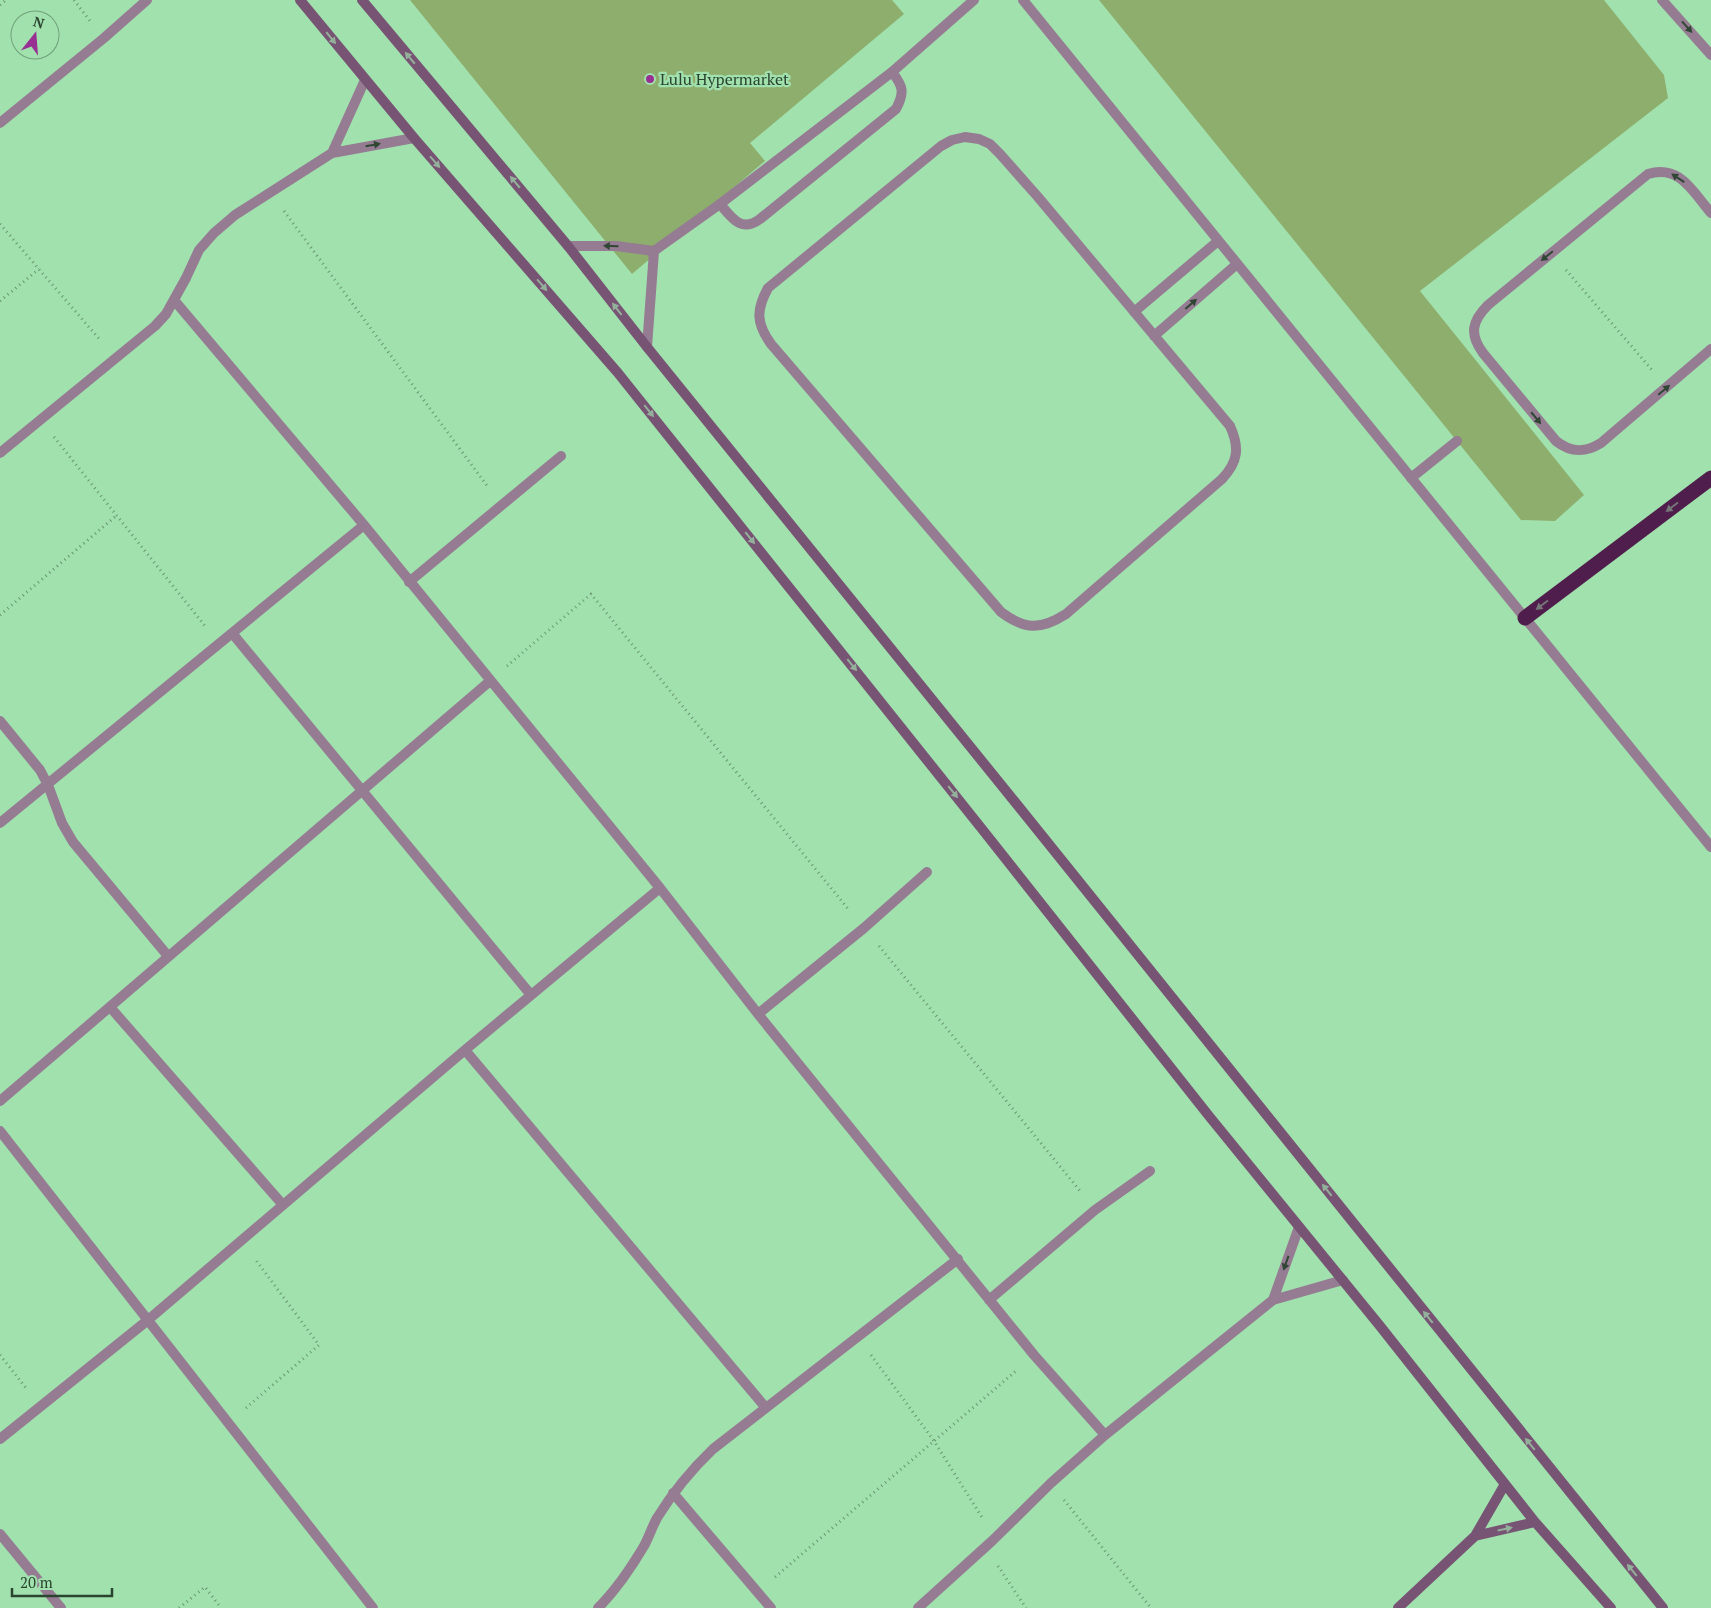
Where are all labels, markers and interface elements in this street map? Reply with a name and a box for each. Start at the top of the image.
north arrow [10,10,60,60]
text: N [31,11,47,33]
one-way arrow [1681,21,1692,34]
one-way arrow [325,31,336,44]
one-way arrow [405,52,416,64]
place label: Lulu Hypermarket [660,68,789,90]
marker: Lulu Hypermarket [644,73,656,85]
one-way arrow [365,141,381,149]
one-way arrow [429,156,441,168]
one-way arrow [1671,173,1685,182]
one-way arrow [509,176,520,189]
one-way arrow [603,242,619,250]
one-way arrow [1541,251,1554,262]
one-way arrow [536,278,547,291]
one-way arrow [1185,299,1197,310]
one-way arrow [611,303,622,316]
one-way arrow [1657,384,1670,395]
one-way arrow [643,404,654,417]
one-way arrow [1531,411,1542,424]
one-way arrow [1665,502,1679,512]
one-way arrow [745,531,756,544]
one-way arrow [1535,600,1549,610]
one-way arrow [846,658,857,671]
one-way arrow [948,785,958,799]
one-way arrow [1322,1184,1332,1197]
one-way arrow [1282,1256,1289,1271]
one-way arrow [1423,1311,1434,1324]
one-way arrow [1525,1438,1536,1451]
one-way arrow [1498,1525,1513,1533]
one-way arrow [1627,1564,1638,1577]
scale bar [12,1566,112,1598]
text: 20 m [20,1572,53,1592]

